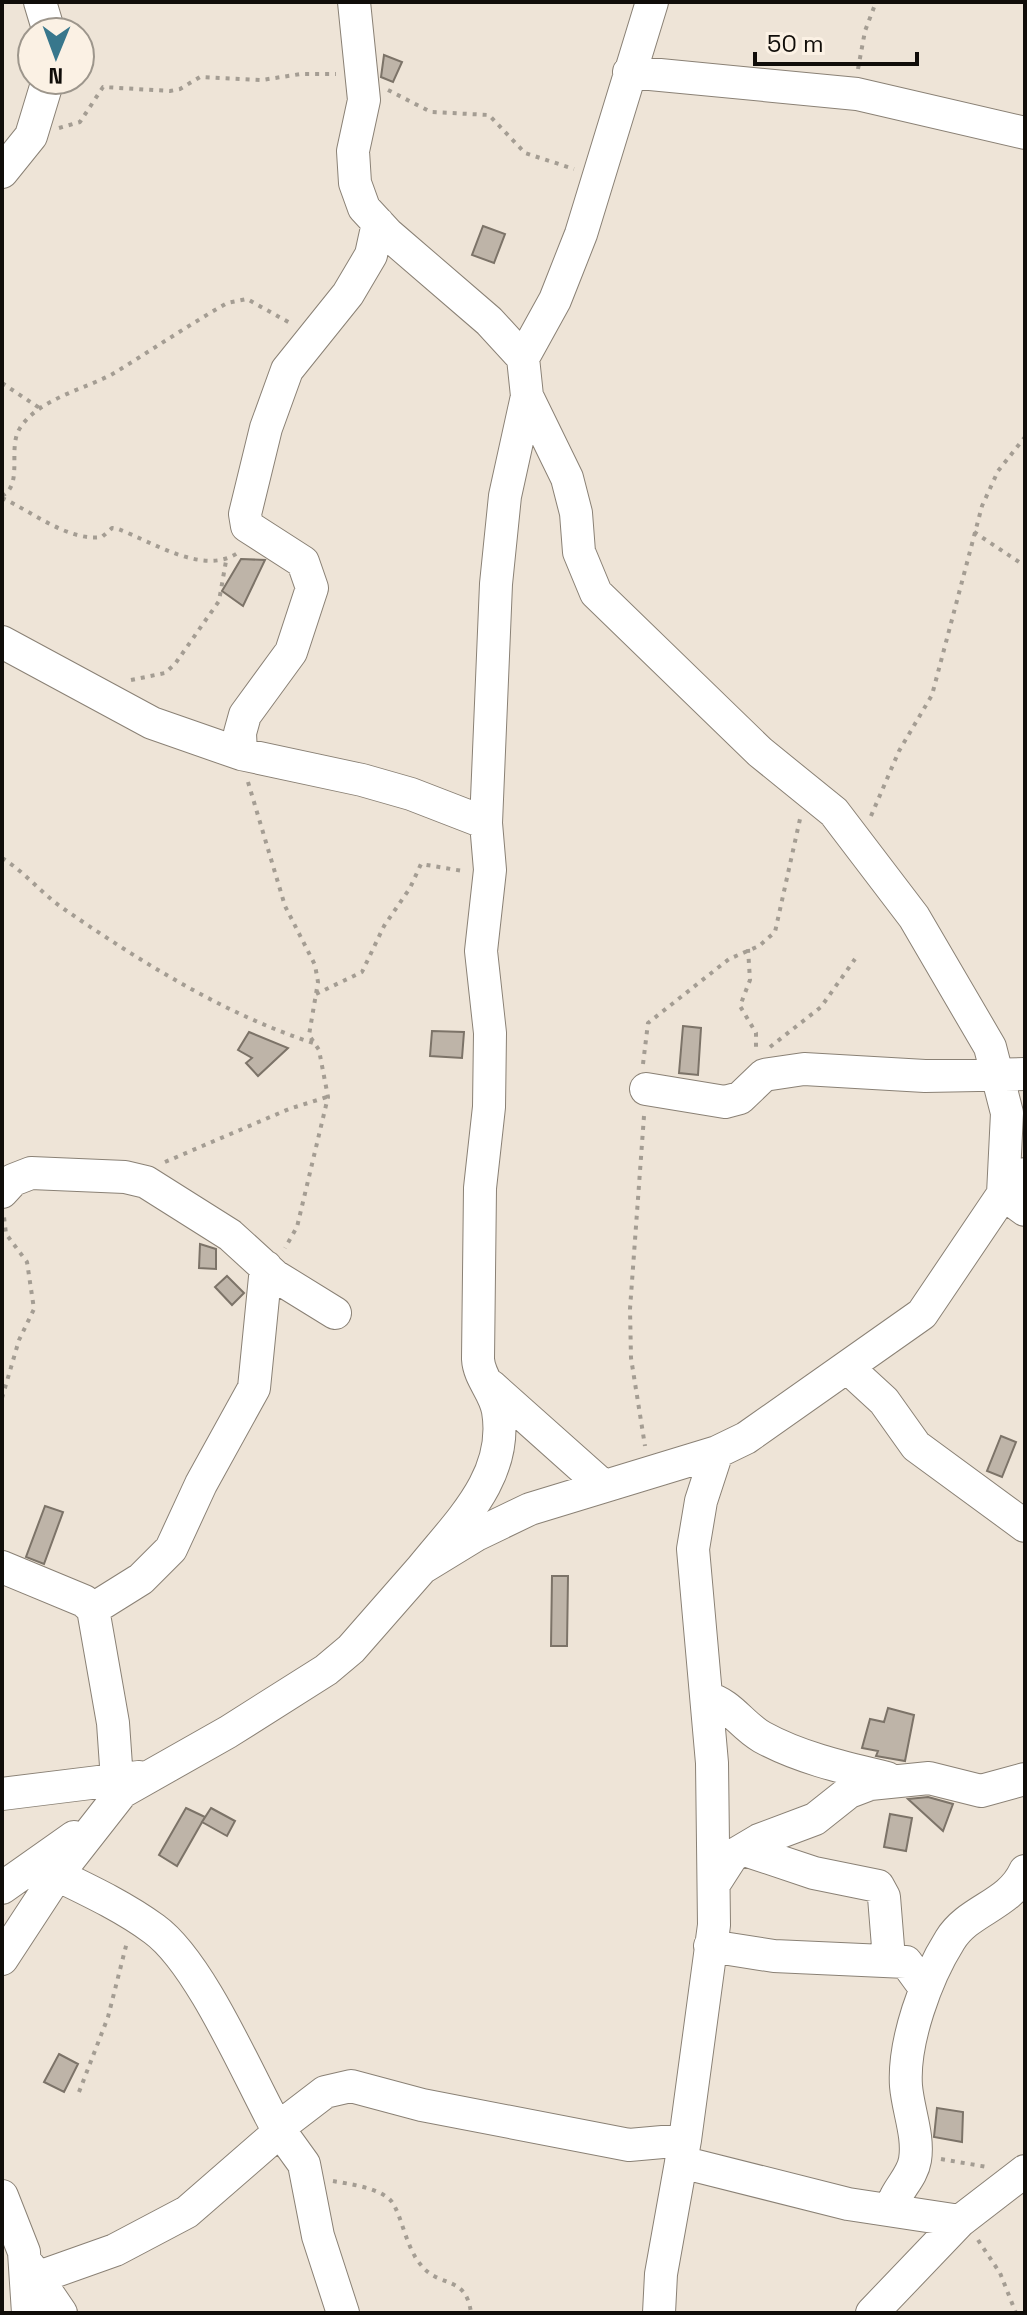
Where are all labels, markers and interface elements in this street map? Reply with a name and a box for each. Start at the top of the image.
north arrow [16,16,96,96]
scale bar [755,16,917,66]
text: 50 m [767,28,824,59]
text: N [48,62,63,90]

